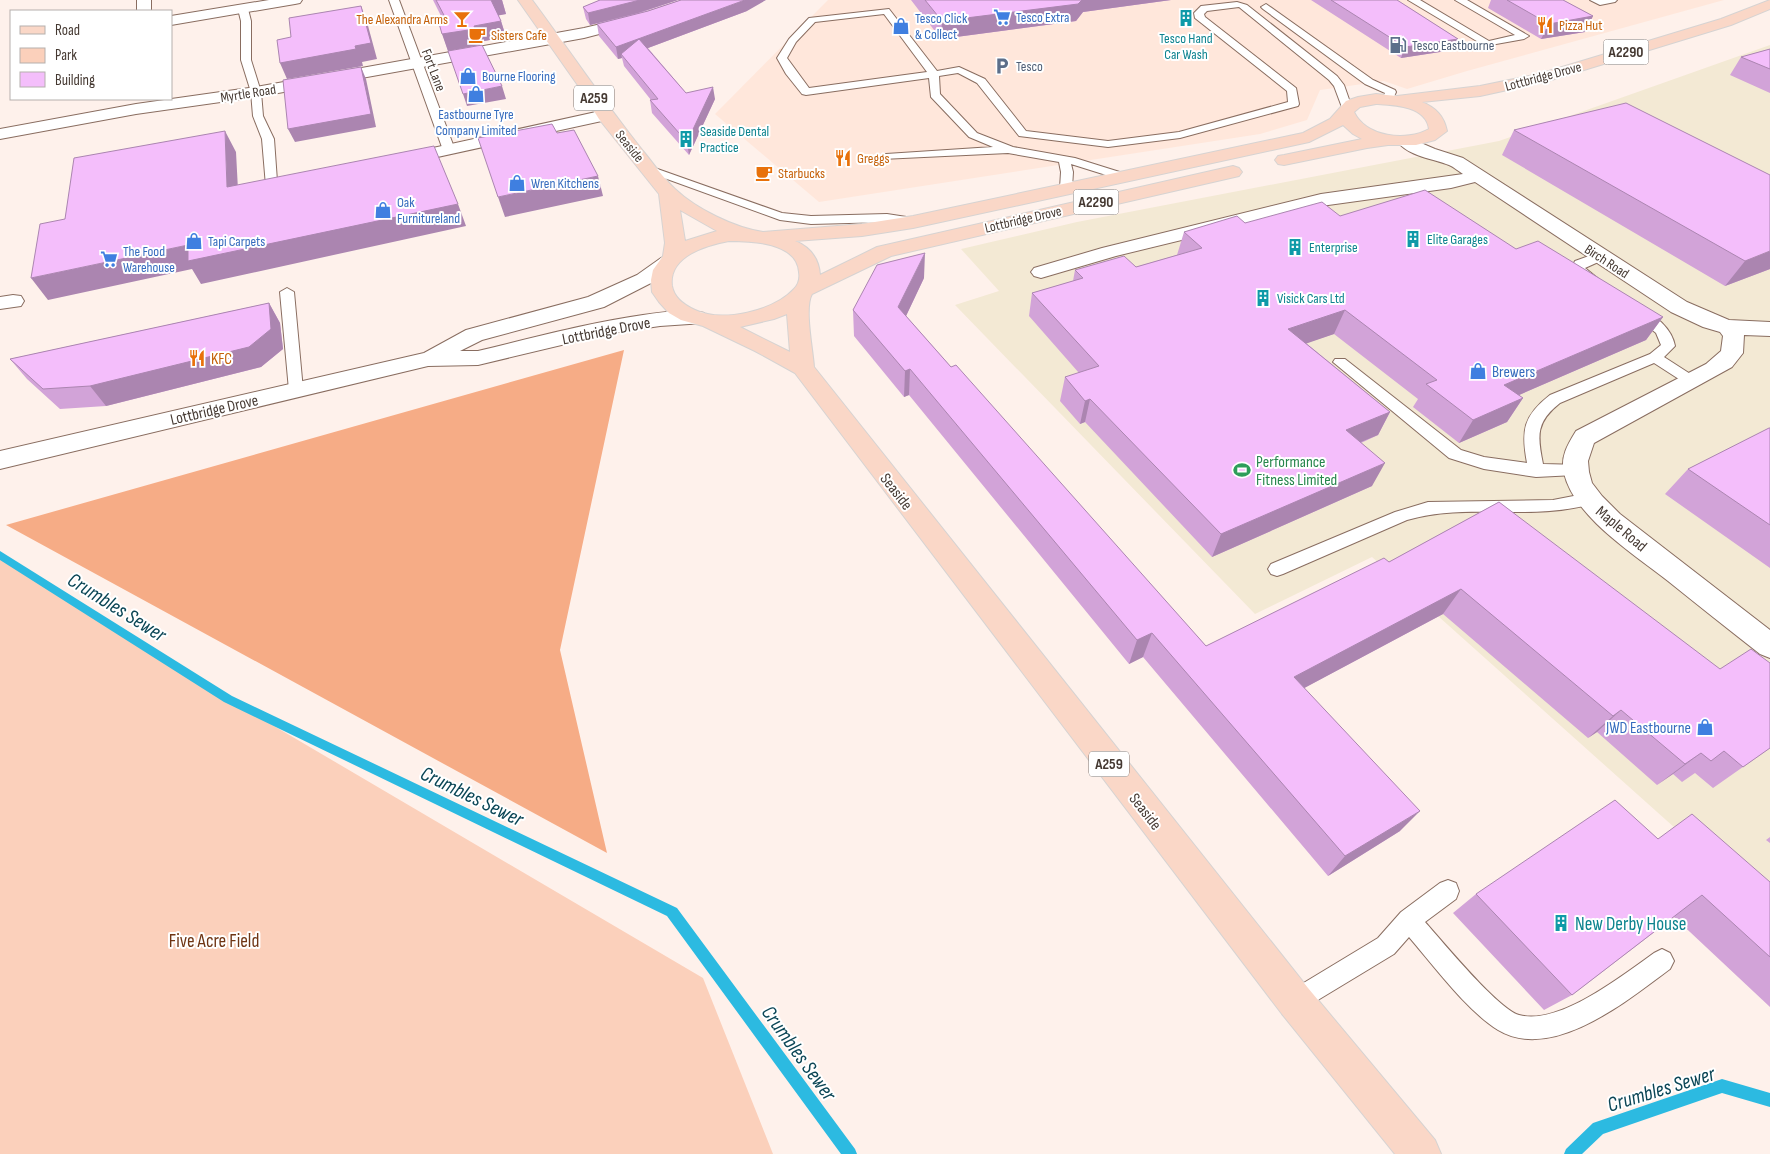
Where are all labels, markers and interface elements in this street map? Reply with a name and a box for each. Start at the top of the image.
supermarket icon: Tesco Extra [992,7,1012,27]
building icon: Tesco Hand Car Wash [1176,8,1196,28]
bar icon: The Alexandra Arms [452,9,472,29]
place label: Tesco Extra [1016,9,1069,26]
legend [10,10,172,100]
place label: Tesco Click & Collect [915,10,968,43]
place label: The Alexandra Arms [356,11,448,28]
restaurant icon: Pizza Hut [1535,15,1555,35]
shop icon: Tesco Click & Collect [891,16,911,36]
place label: Pizza Hut [1559,17,1602,34]
text: Road [55,21,80,40]
cafe icon: Sisters Cafe [467,25,487,45]
place label: Sisters Cafe [491,27,547,44]
place label: Tesco Hand Car Wash [1159,30,1213,63]
fuel station icon: Tesco Eastbourne [1388,35,1408,55]
place label: Tesco Eastbourne [1412,37,1494,54]
road number: A2290 [1604,40,1648,64]
text: Park [55,46,77,65]
street label: Fort Lane [418,47,449,94]
parking icon: Tesco [992,56,1012,76]
place label: Tesco [1016,58,1043,75]
street label: Lottbridge Drove [1503,58,1583,95]
shop icon: Bourne Flooring [458,66,478,86]
place label: Bourne Flooring [482,68,556,85]
text: Building [55,71,95,90]
street label: Myrtle Road [219,81,277,106]
shop icon: Eastbourne Tyre Company Limited [466,84,486,104]
road number: A259 [574,86,614,110]
place label: Eastbourne Tyre Company Limited [435,106,517,139]
place label: Seaside Dental Practice [700,123,769,156]
street label: Seaside [612,127,648,166]
building icon: Seaside Dental Practice [676,129,696,149]
restaurant icon: Greggs [833,148,853,168]
place label: Greggs [857,150,890,167]
cafe icon: Starbucks [754,163,774,183]
place label: Starbucks [778,165,825,182]
shop icon: Wren Kitchens [507,173,527,193]
place label: Wren Kitchens [531,175,599,192]
road number: A2290 [1074,190,1118,214]
place label: Oak Furnitureland [397,194,460,227]
shop icon: Oak Furnitureland [373,200,393,220]
street label: Lottbridge Drove [983,202,1063,237]
building icon: Elite Garages [1403,229,1423,249]
shop icon: Tapi Carpets [184,231,204,251]
place label: Elite Garages [1427,231,1488,248]
place label: Tapi Carpets [208,233,265,250]
building icon: Enterprise [1285,237,1305,257]
place label: Enterprise [1309,239,1358,256]
street label: Birch Road [1581,241,1632,282]
place label: The Food Warehouse [123,243,175,276]
supermarket icon: The Food Warehouse [99,249,119,269]
building icon: Visick Cars Ltd [1253,288,1273,308]
place label: Visick Cars Ltd [1277,290,1345,307]
street label: Lottbridge Drove [561,314,652,349]
restaurant icon: KFC [187,348,207,368]
place label: KFC [211,350,232,369]
shop icon: Brewers [1468,361,1488,381]
place label: Brewers [1492,363,1536,382]
street label: Lottbridge Drove [169,391,260,430]
place label: Performance Fitness Limited [1256,453,1337,490]
sports icon: Performance Fitness Limited [1232,460,1252,480]
street label: Seaside [876,470,916,514]
street label: Maple Road [1592,502,1650,556]
water label: Crumbles Sewer [63,567,171,648]
shop icon: JWD Eastbourne [1695,717,1715,737]
place label: JWD Eastbourne [1605,719,1691,738]
road number: A259 [1089,752,1129,776]
water label: Crumbles Sewer [416,761,528,833]
street label: Seaside [1125,790,1165,834]
building icon: New Derby House [1551,913,1571,933]
place label: New Derby House [1575,913,1686,936]
park label: Five Acre Field [169,930,259,953]
water label: Crumbles Sewer [756,1001,842,1107]
water label: Crumbles Sewer [1604,1061,1719,1118]

